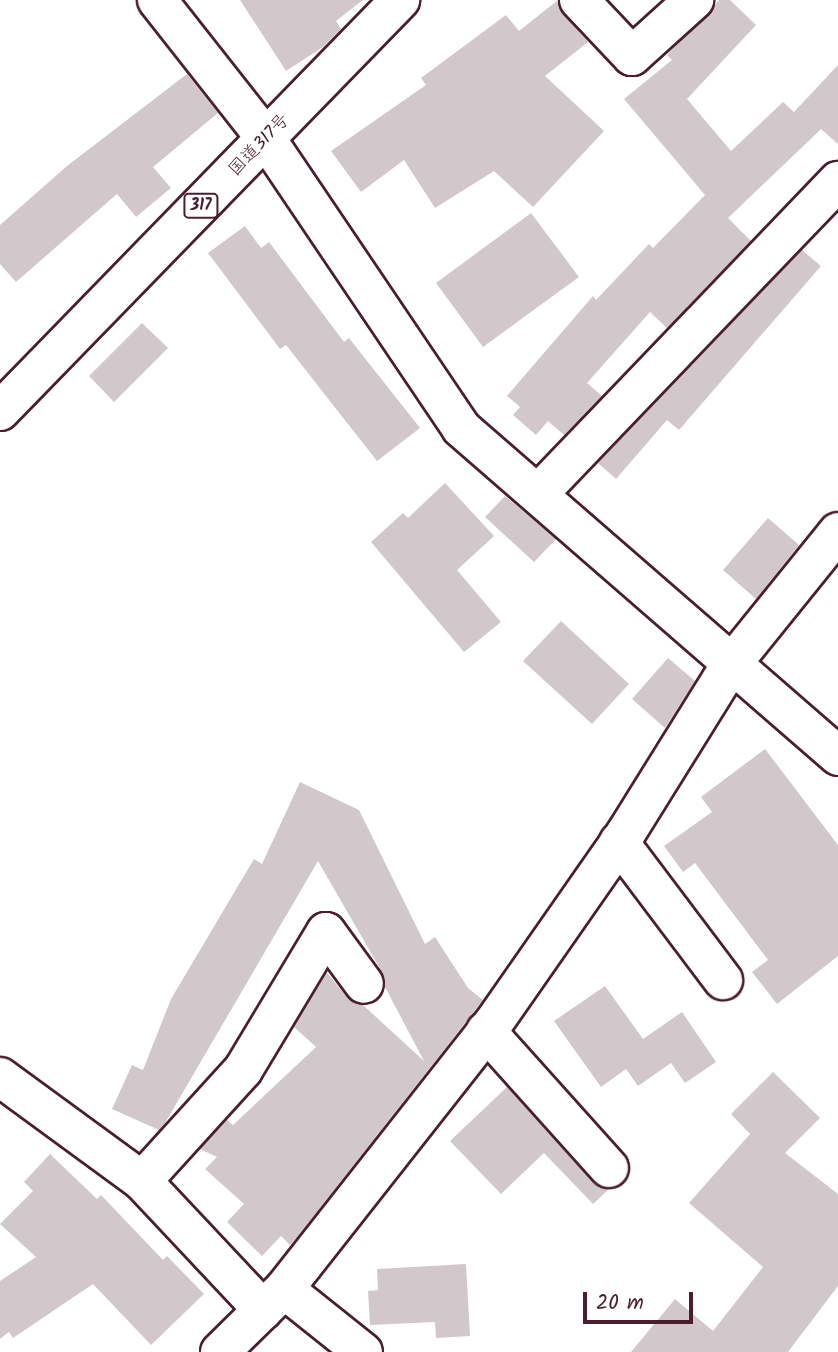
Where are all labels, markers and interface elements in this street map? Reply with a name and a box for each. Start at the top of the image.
street label: 国道317号 [225,110,295,182]
road number: 317 [182,194,220,218]
scale bar [586,1278,696,1322]
text: 20 m [596,1287,644,1320]

